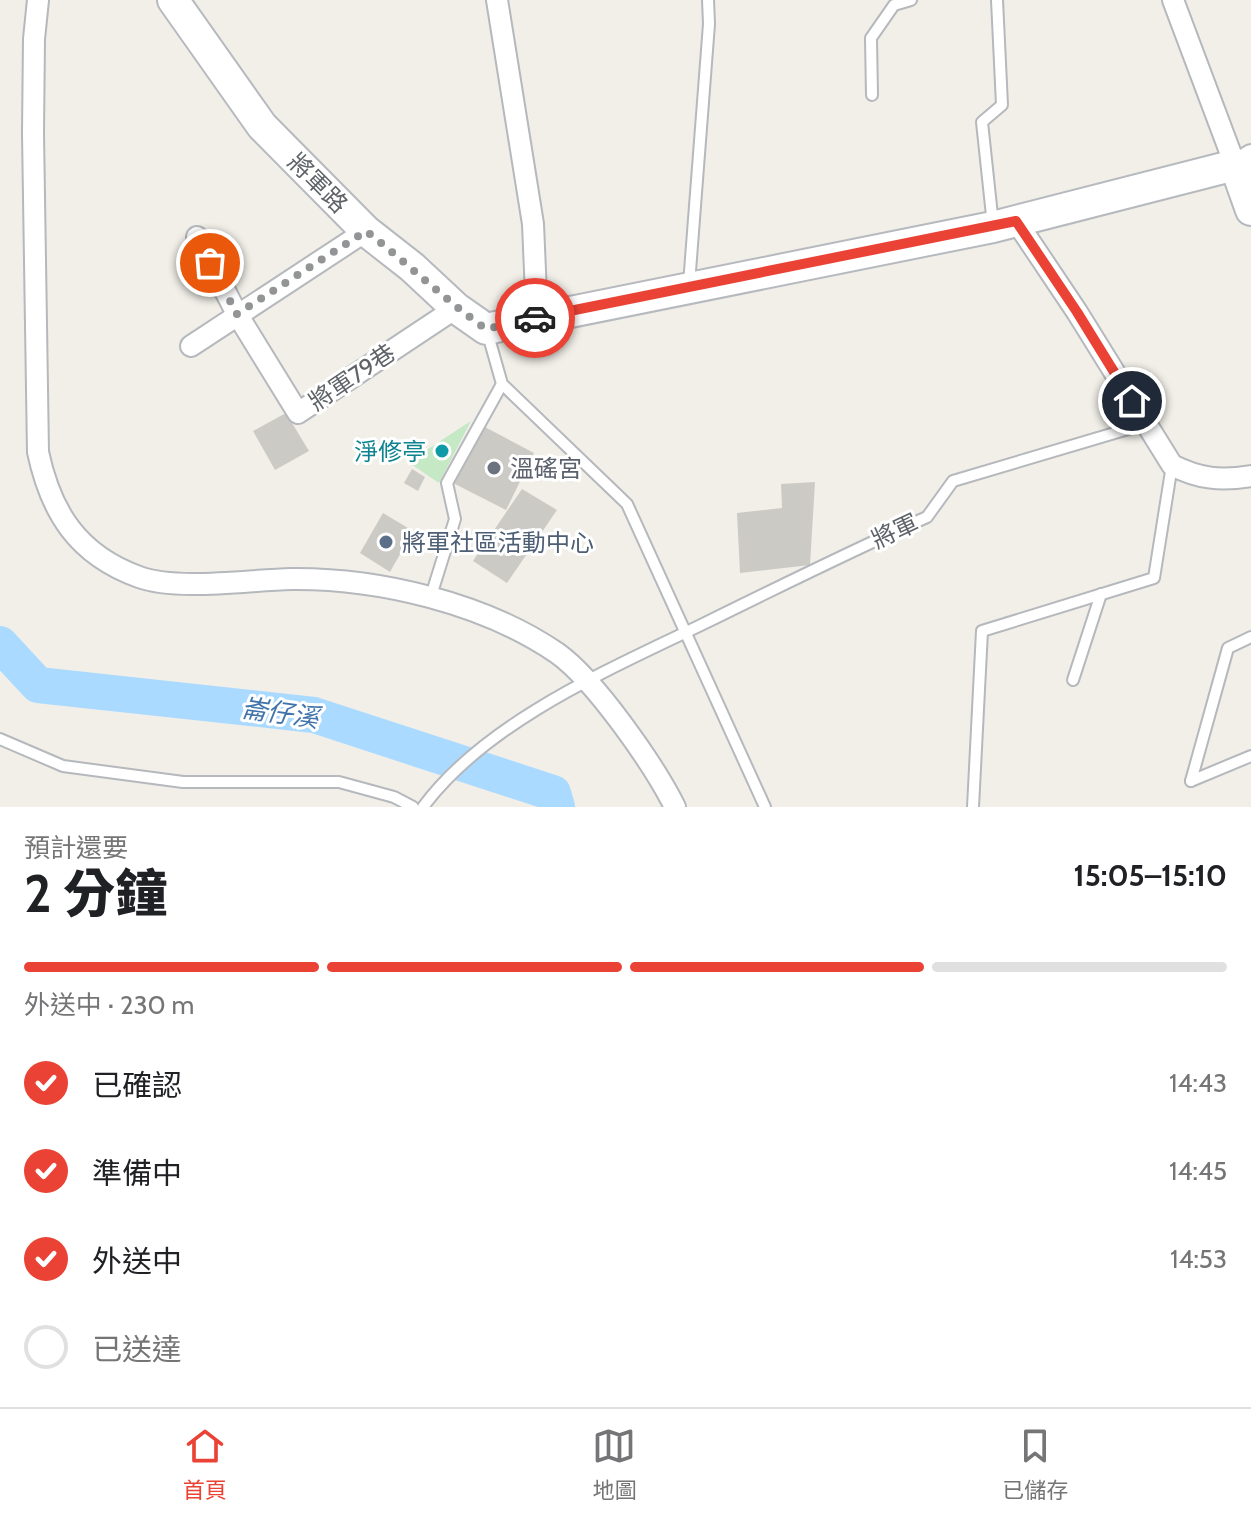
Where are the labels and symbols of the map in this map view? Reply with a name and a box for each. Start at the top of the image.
street label: 將軍路 [282,147,354,219]
pin [176,229,244,297]
courier [495,278,575,358]
street label: 將軍79巷 [303,338,401,416]
pin [1098,367,1166,435]
place label: 淨修亭 [354,437,426,466]
marker: 淨修亭 [433,442,451,460]
place label: 溫磘宮 [510,454,582,483]
marker: 溫磘宮 [485,459,503,477]
street label: 將軍 [867,508,923,554]
place label: 將軍社區活動中心 [402,528,594,557]
marker: 將軍社區活動中心 [377,533,395,551]
water label: 崙仔溪 [239,692,325,735]

